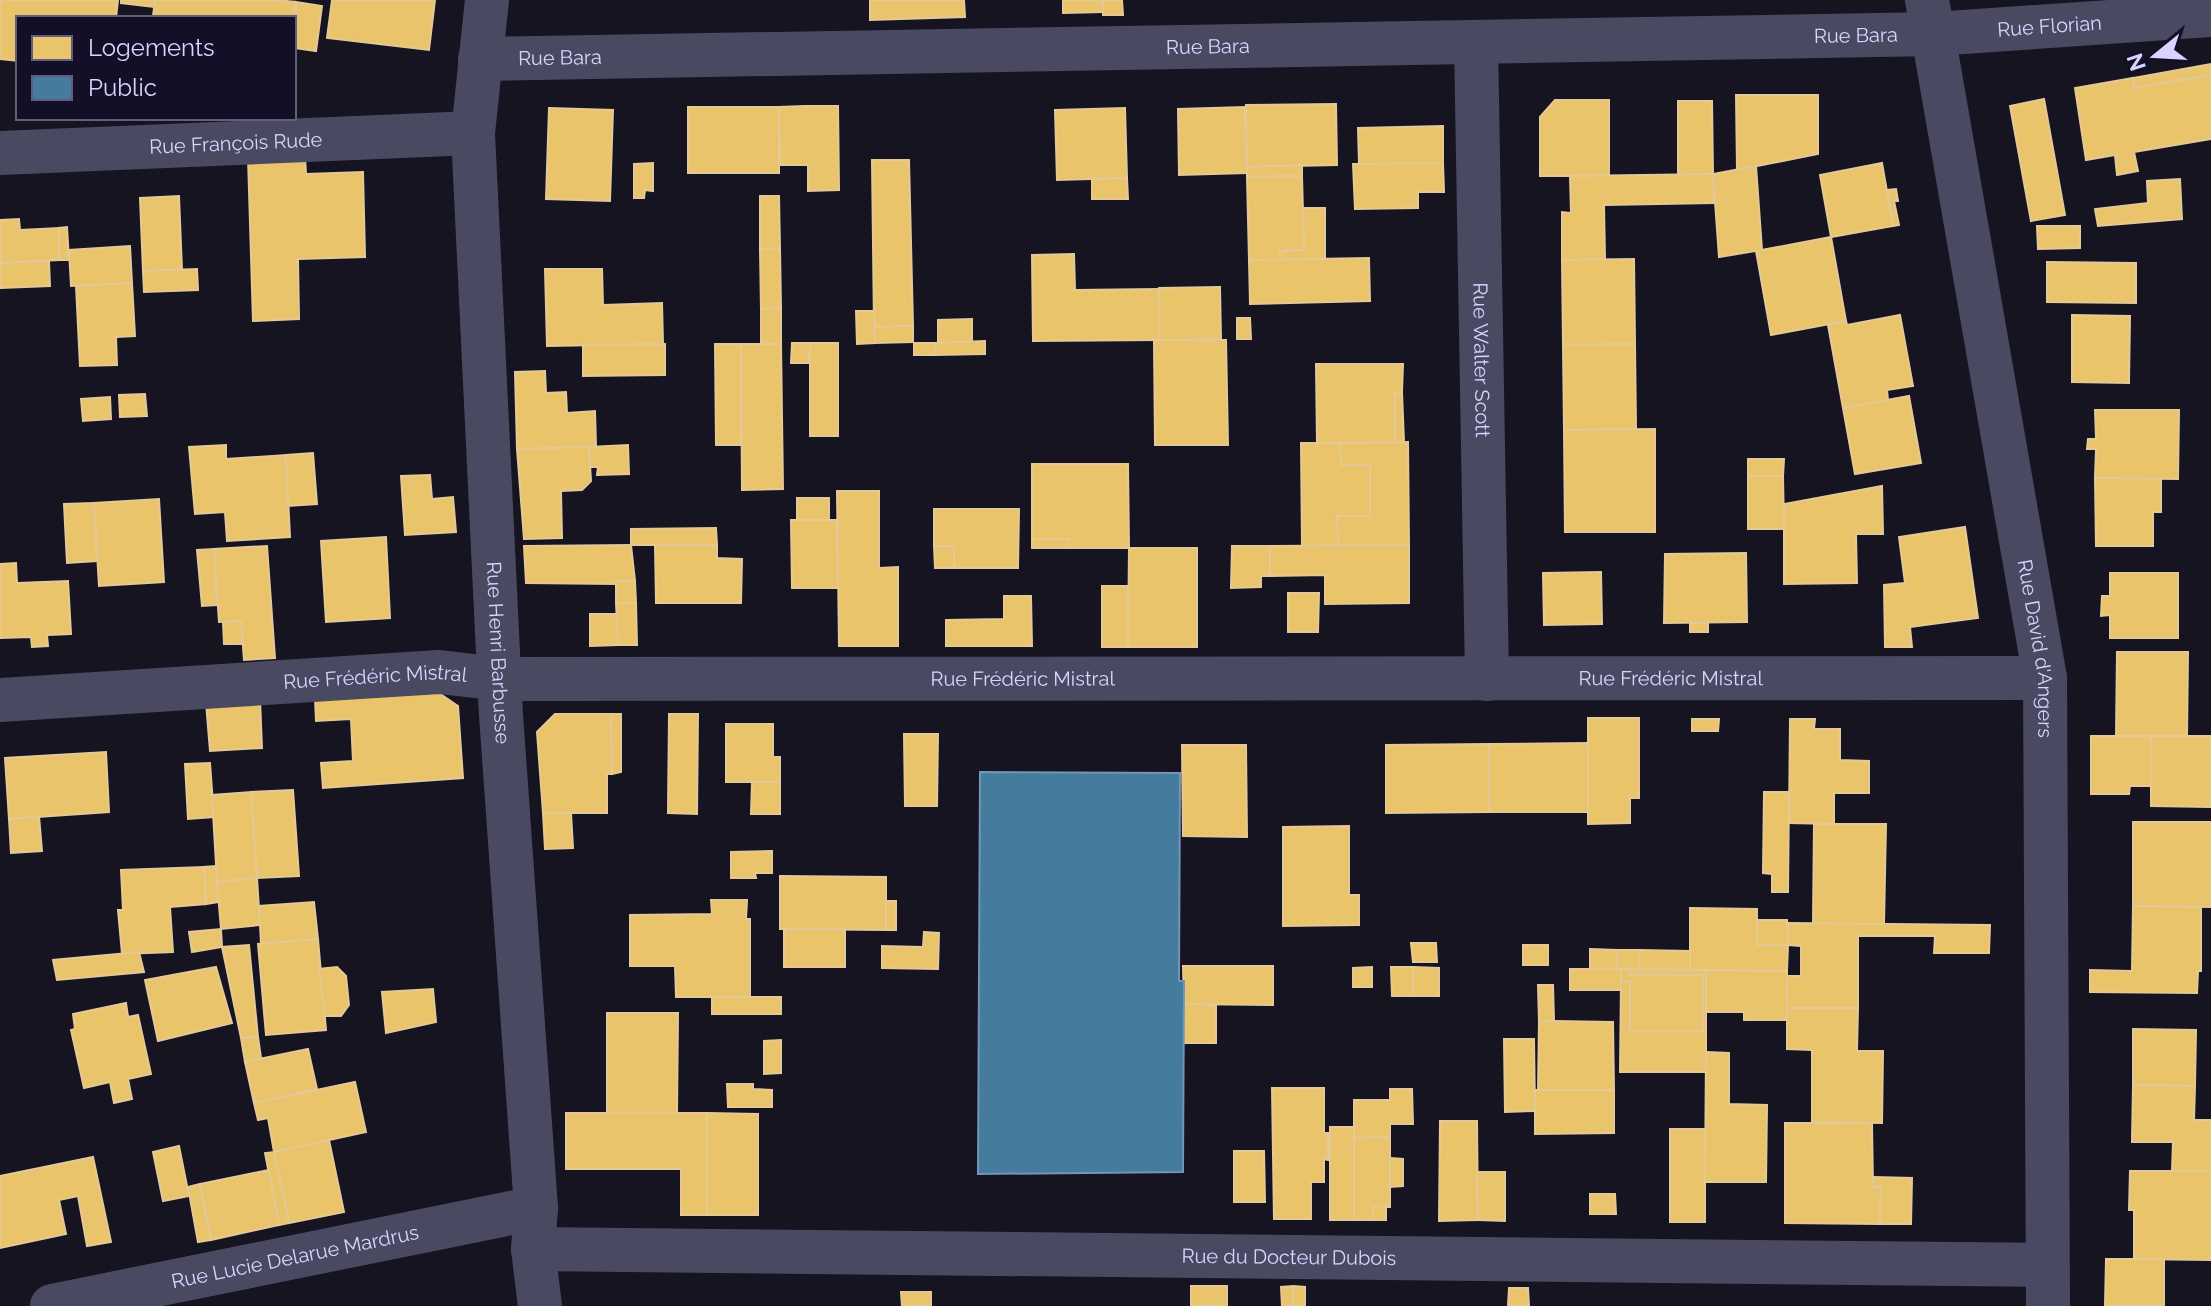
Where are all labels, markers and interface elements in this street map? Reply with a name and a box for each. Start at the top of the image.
street label: Rue Florian [1996,11,2103,42]
legend [16,16,296,120]
north arrow [2115,16,2195,96]
street label: Rue Bara [1814,23,1898,48]
text: Logements [88,33,215,62]
street label: Rue Bara [1166,34,1250,59]
street label: Rue Bara [518,45,602,70]
text: N [2121,50,2151,74]
text: Public [88,73,157,102]
street label: Rue François Rude [149,127,323,159]
street label: Rue Walter Scott [1468,282,1495,438]
street label: Rue David d'Angers [2013,557,2057,738]
street label: Rue Henri Barbusse [482,561,515,745]
street label: Rue Frédéric Mistral [282,660,469,694]
street label: Rue Frédéric Mistral [1578,666,1764,690]
street label: Rue Frédéric Mistral [930,667,1116,691]
street label: Rue Lucie Delarue Mardrus [169,1220,421,1294]
street label: Rue du Docteur Dubois [1182,1244,1396,1270]

